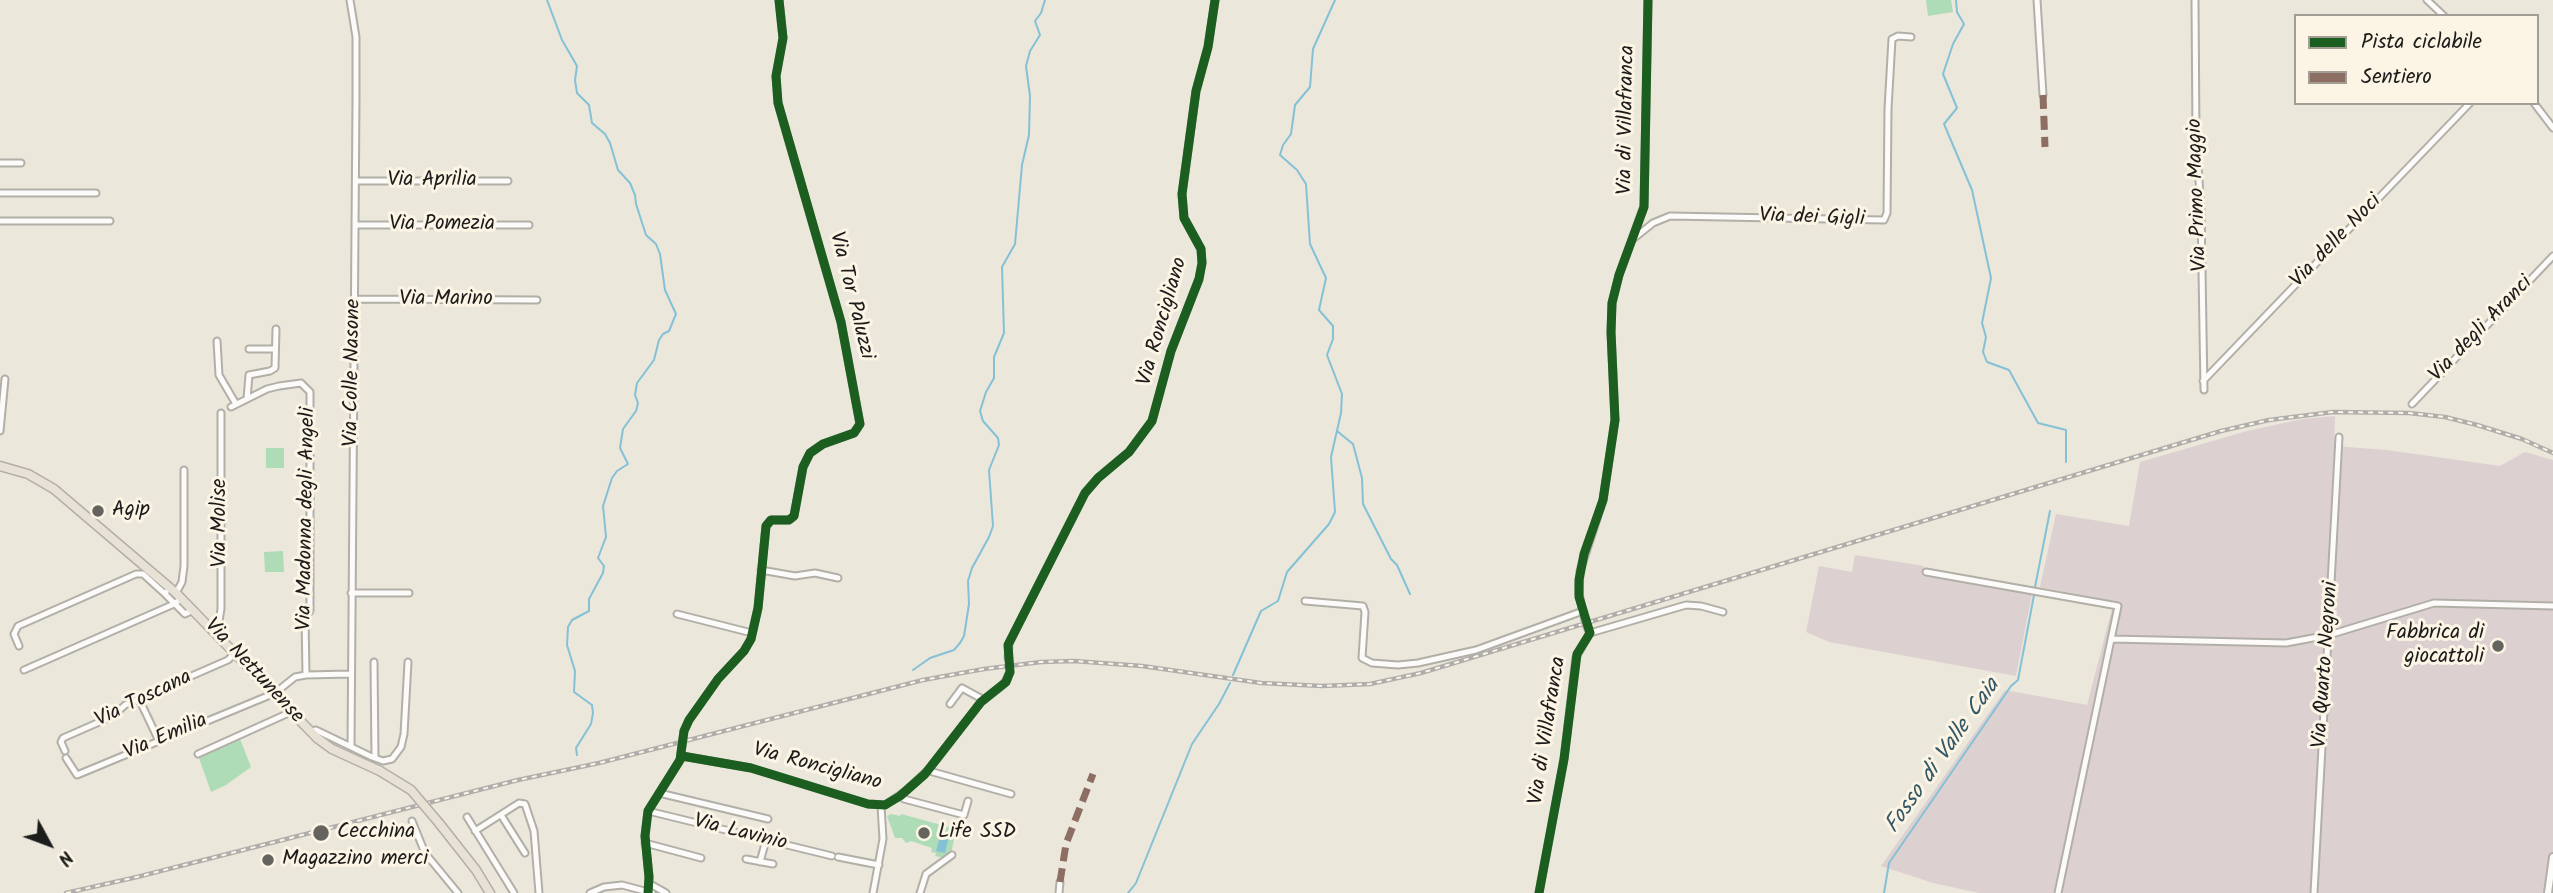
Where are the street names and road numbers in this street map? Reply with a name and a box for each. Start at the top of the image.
street label: Via di Villafranca [1614,45,1642,195]
street label: Via Primo Maggio [2184,118,2214,272]
street label: Via Aprilia [387,168,477,194]
street label: Via delle Noci [2286,190,2388,294]
street label: Via dei Gigli [1759,205,1865,233]
street label: Via Pomezia [389,212,495,238]
street label: Via Tor Paluzzi [822,230,878,362]
street label: Via Roncigliano [1134,255,1194,389]
street label: Via degli Aranci [2425,272,2539,388]
street label: Via Marino [399,287,493,313]
street label: Via Colle Nasone [340,299,368,447]
street label: Via Madonna degli Angeli [293,407,323,631]
street label: Via Molise [208,478,234,568]
street label: Via Quarto Negroni [2309,581,2345,749]
street label: Via Nettunense [198,614,308,730]
street label: Via di Villafranca [1525,655,1573,807]
street label: Via Toscana [92,666,196,734]
street label: Via Emilia [120,709,212,767]
street label: Via Roncigliano [750,739,884,797]
street label: Via Lavinio [691,810,789,858]

